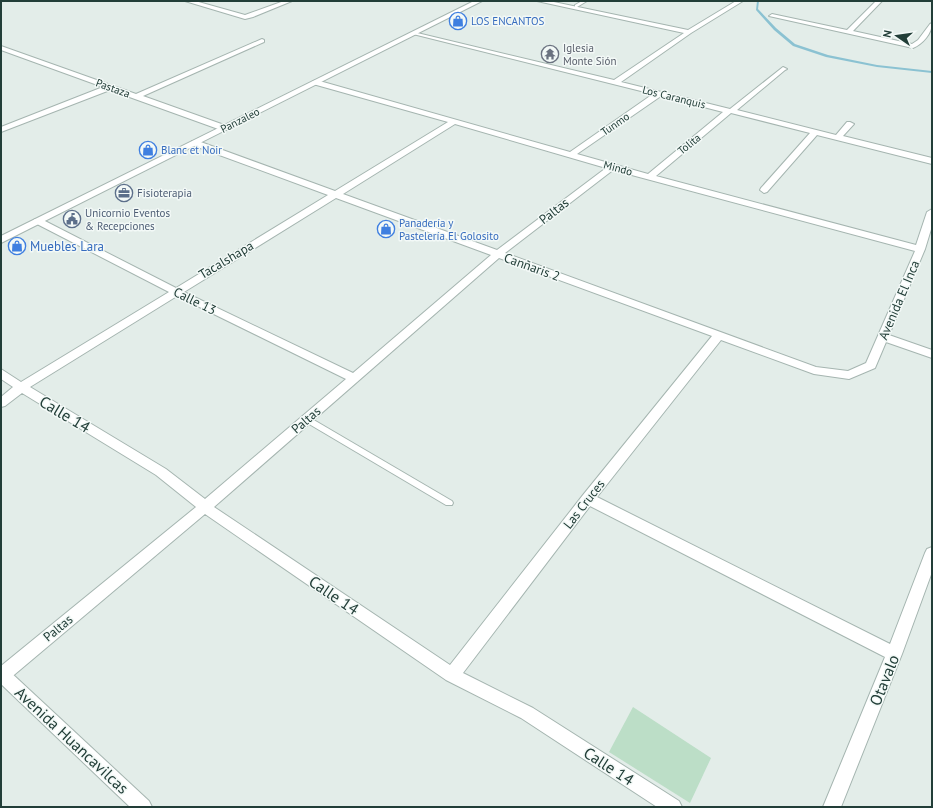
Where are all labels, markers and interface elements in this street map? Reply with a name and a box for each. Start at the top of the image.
shop icon: LOS ENCANTOS [448,11,468,31]
place label: LOS ENCANTOS [471,14,544,28]
north arrow [877,16,917,56]
text: N [880,29,895,39]
place label: Iglesia Monte Sión [563,41,616,68]
temple icon: Iglesia Monte Sión [540,44,560,64]
street label: Pastaza [94,75,132,101]
street label: Los Caranquis [641,82,707,112]
street label: Panzaleo [218,104,262,136]
street label: Tunmo [598,109,632,139]
street label: Tolita [675,130,703,158]
shop icon: Blanc et Noir [138,140,158,160]
place label: Blanc et Noir [161,143,222,157]
street label: Mindo [602,157,634,179]
office icon: Fisioterapia [114,183,134,203]
place label: Fisioterapia [137,186,192,200]
street label: Paltas [536,194,572,228]
place label: Unicornio Eventos & Recepciones [85,206,170,233]
public building icon: Unicornio Eventos & Recepciones [62,209,82,229]
place label: Panadería y Pastelería El Golosito [399,216,499,243]
shop icon: Panadería y Pastelería El Golosito [376,219,396,239]
shop icon: Muebles Lara [7,236,27,256]
street label: Tacalshapa [196,237,256,283]
place label: Muebles Lara [30,238,104,255]
street label: Canñaris 2 [502,249,562,285]
street label: Avenida El Inca [875,258,923,342]
street label: Calle 13 [171,283,219,319]
street label: Calle 14 [36,391,94,437]
street label: Paltas [288,403,324,437]
street label: Las Cruces [559,476,609,532]
street label: Calle 14 [305,571,363,619]
street label: Paltas [40,611,76,645]
street label: Otavalo [865,652,903,708]
street label: Avenida Huancavilcas [11,682,133,798]
street label: Calle 14 [580,742,638,790]

